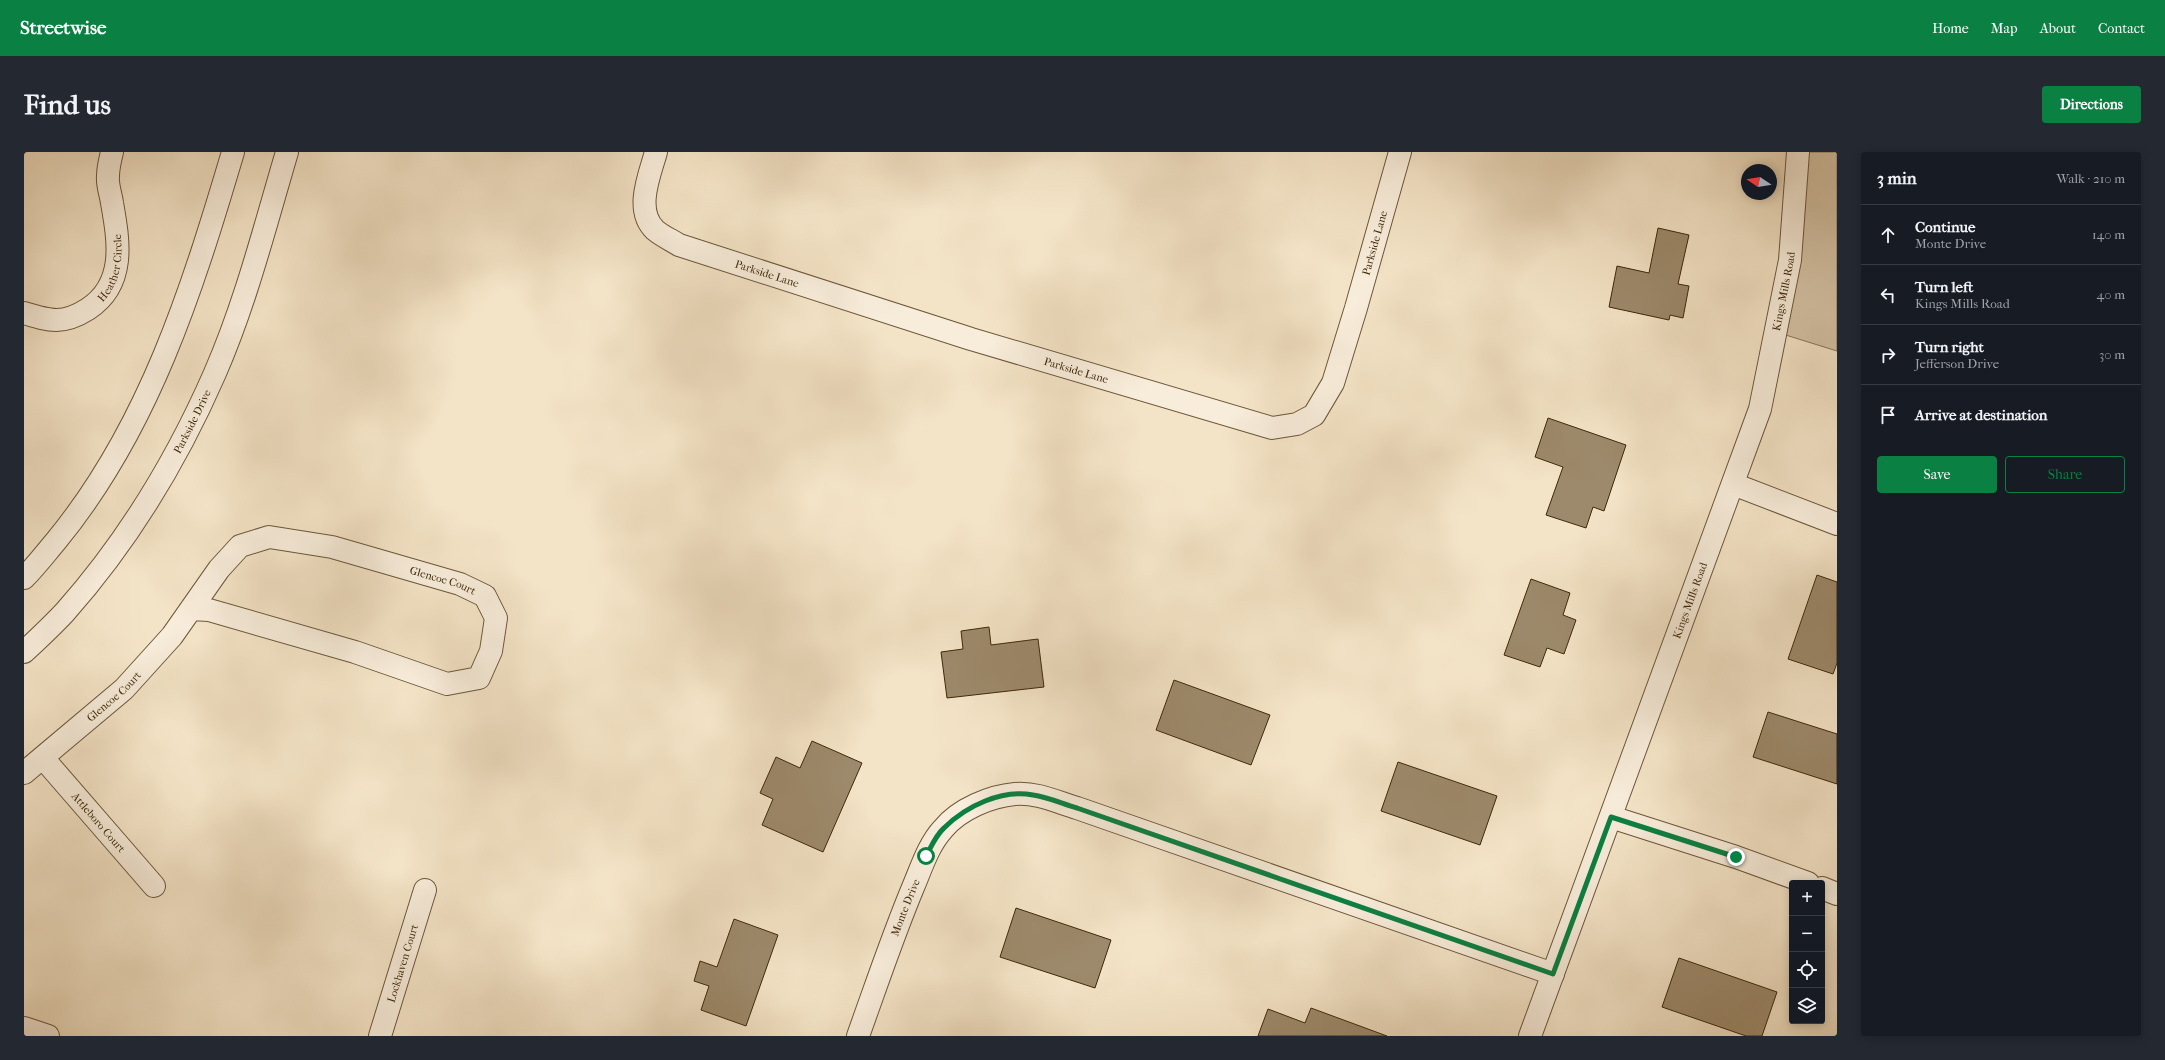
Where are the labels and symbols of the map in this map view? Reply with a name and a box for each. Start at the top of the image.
north arrow [1741,164,1777,200]
street label: Parkside Lane [1360,209,1390,277]
street label: Heather Circle [95,233,125,304]
street label: Kings Mills Road [1770,250,1798,332]
street label: Parkside Lane [733,257,801,290]
street label: Parkside Lane [1042,355,1110,386]
street label: Parkside Drive [171,387,214,456]
street label: Kings Mills Road [1670,560,1711,640]
street label: Glencoe Court [408,564,478,598]
street label: Glencoe Court [84,669,144,725]
street label: Attleboro Court [68,789,128,855]
route start [917,847,935,865]
route end [1727,848,1745,866]
street label: Monte Drive [888,877,923,938]
street label: Lockhaven Court [385,923,421,1004]

